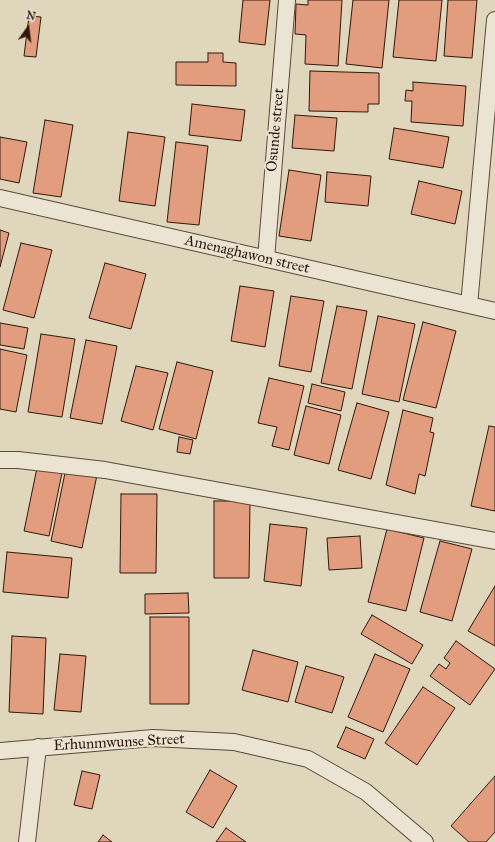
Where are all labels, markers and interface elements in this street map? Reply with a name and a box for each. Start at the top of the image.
north arrow [8,8,48,48]
text: N [25,8,37,23]
street label: Osunde street [263,87,289,173]
street label: Amenaghawon street [183,232,311,278]
street label: Erhunmwunse Street [53,731,185,755]

